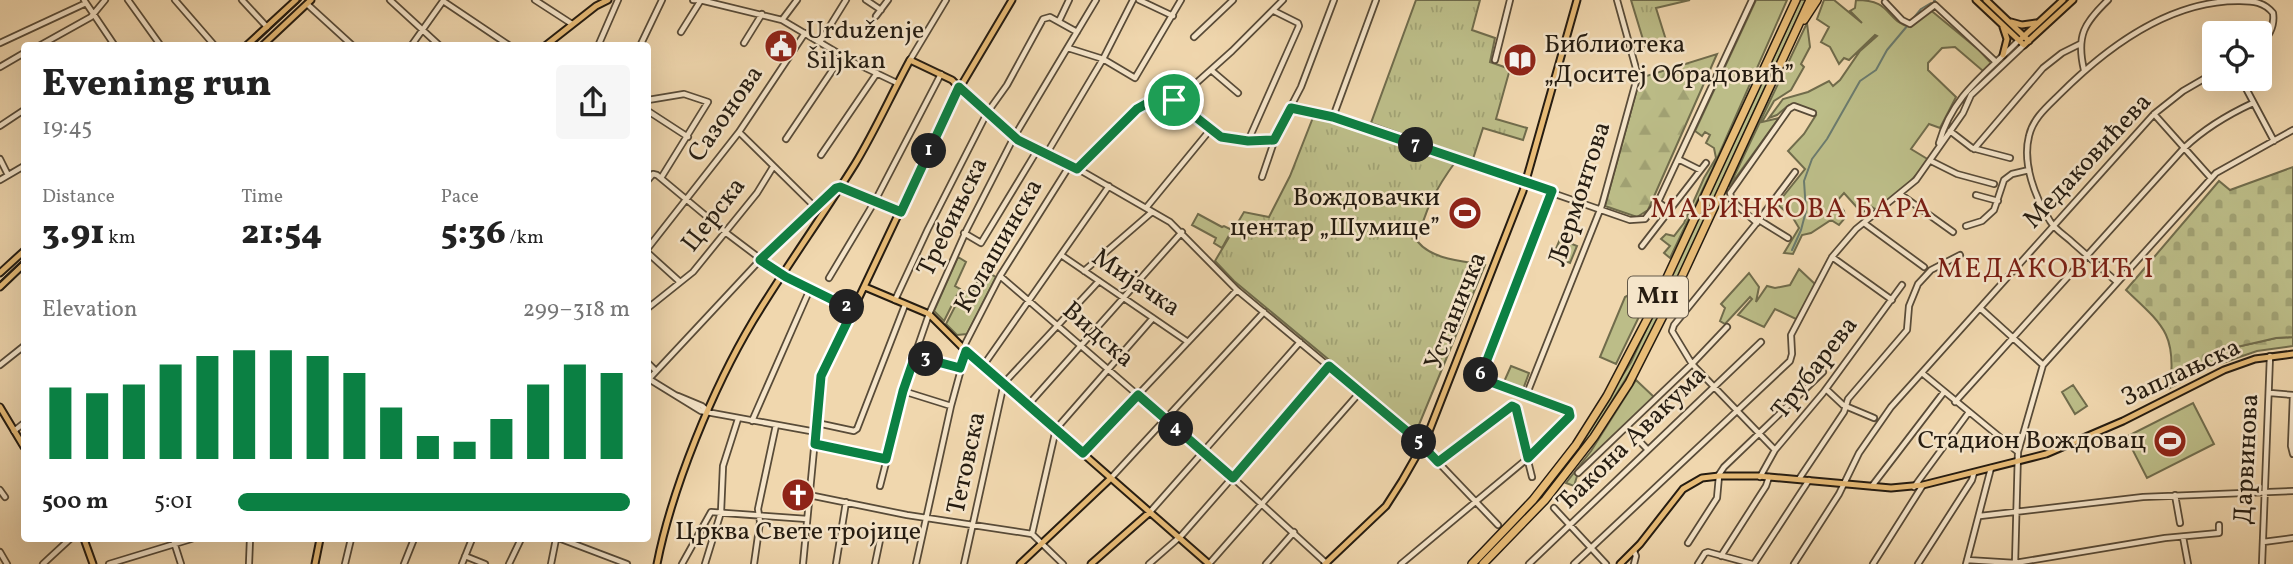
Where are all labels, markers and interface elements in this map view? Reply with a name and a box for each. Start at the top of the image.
place label: Urduženje Šiljkan [806,13,924,79]
map controls [2202,21,2272,91]
button: locate [2202,21,2272,91]
public building icon: Urduženje Šiljkan [762,27,800,65]
place label: Библиотека „Доситеј Обрадовић” [1544,27,1794,93]
library icon: Библиотека „Доситеј Обрадовић” [1501,41,1539,79]
street label: Сазонова [679,58,773,170]
text: Evening run [42,59,272,112]
button: share [556,65,630,139]
pin [1144,70,1204,130]
icon: arrive [1155,81,1193,119]
street label: Медаковићева [2016,85,2160,237]
text: 19:45 [42,112,92,144]
street label: Љермонтова [1540,117,1620,271]
pin: 7 [1398,128,1434,162]
text: 7 [1411,131,1420,157]
pin: 1 [912,134,946,168]
text: 1 [925,137,932,163]
street label: Требињска [909,151,997,283]
street label: Церска [673,170,755,260]
street label: Колашинска [946,172,1052,320]
place label: Вождовачки центар „Шумице” [1230,180,1440,246]
text: Distance [42,184,115,210]
text: Time [241,184,283,210]
text: Pace [441,184,479,210]
district label: МАРИНКОВА БАРА [1650,190,1934,229]
sports icon: Вождовачки центар „Шумице” [1446,194,1484,232]
text: 3.91 [42,210,105,258]
text: 21:54 [241,210,322,258]
text: 5:36 [441,210,506,258]
text: km [105,225,136,251]
text: /km [506,225,544,251]
street label: Мијачка [1084,240,1188,326]
street label: Устаничка [1416,247,1496,375]
district label: МЕДАКОВИЋ I [1936,250,2156,289]
road number: M11 [1628,276,1688,318]
pin: 2 [830,290,864,324]
text: 2 [842,293,851,319]
street label: Видска [1054,293,1142,377]
text: Elevation [42,294,138,326]
text: 299–318 m [523,294,630,326]
street label: Трубарева [1763,309,1867,427]
street label: Заплањска [2115,330,2247,416]
pin: 3 [908,342,944,376]
text: 3 [921,345,930,371]
pin: 6 [1464,358,1498,392]
street label: Ђакона Авакума [1549,358,1715,520]
text: 6 [1475,361,1486,387]
street label: Дарвинова [2226,393,2268,525]
street label: Тетовска [939,408,995,518]
pin: 4 [1158,412,1194,446]
text: 4 [1170,415,1181,441]
sports icon: Стадион Вождовац [2151,422,2189,460]
place label: Стадион Вождовац [1918,423,2146,459]
pin: 5 [1402,424,1436,460]
text: 5 [1414,428,1423,454]
church icon: Црква Свете тројице [779,476,817,514]
text: 500 m [42,486,108,518]
text: 5:01 [154,486,193,518]
place label: Црква Свете тројице [675,514,921,550]

